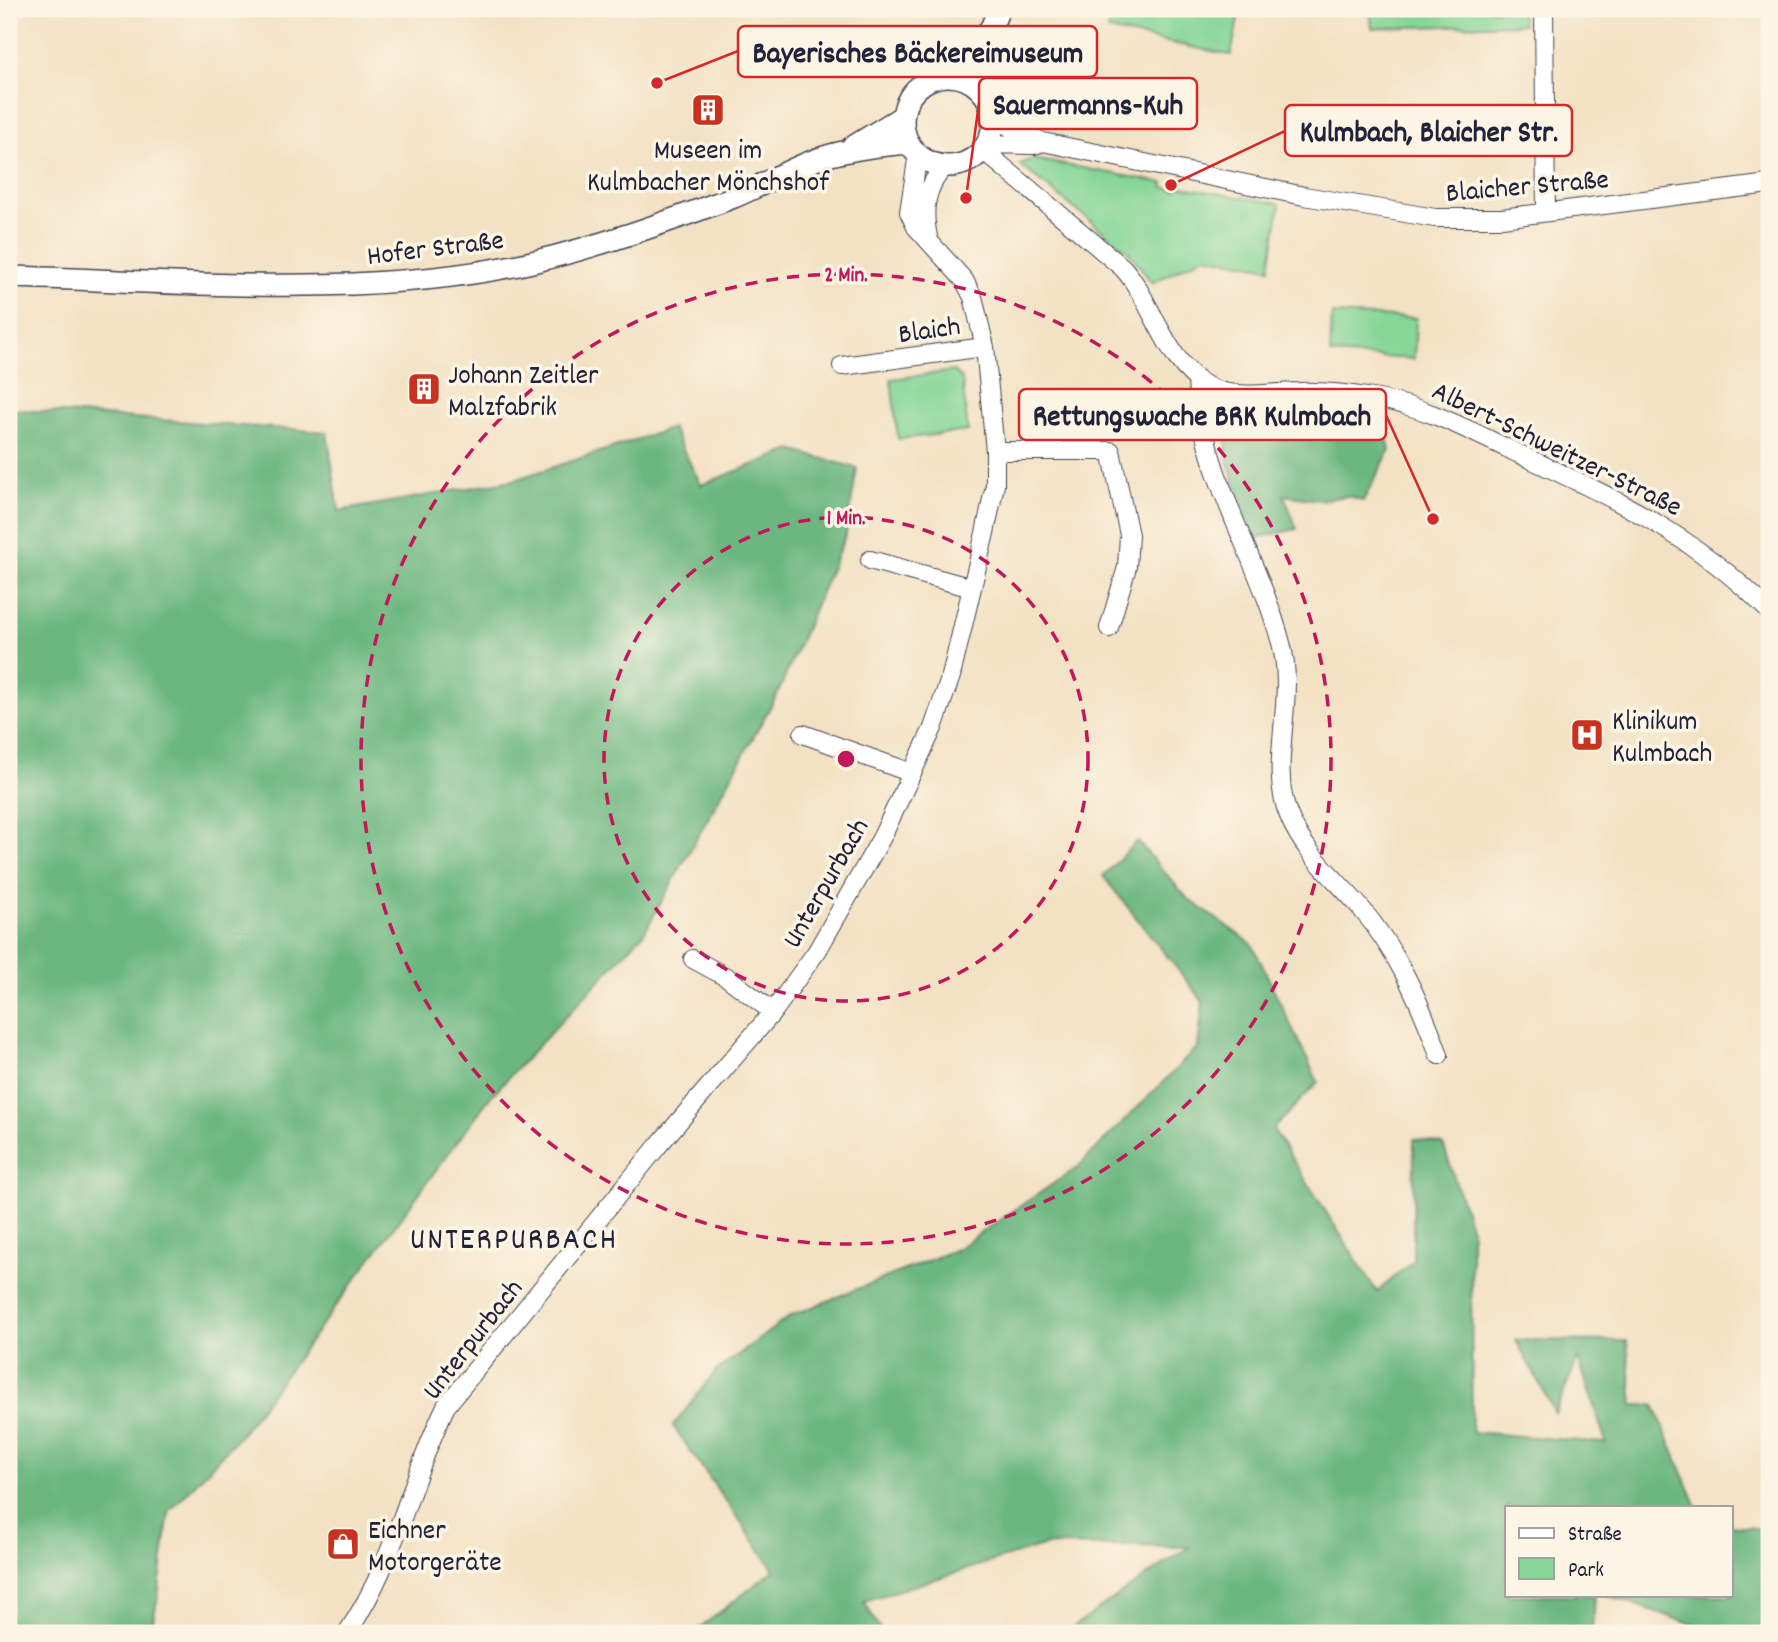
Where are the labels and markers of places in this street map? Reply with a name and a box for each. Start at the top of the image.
callout: Bayerisches Bäckereimuseum [738,26,1097,77]
callout: Sauermanns-Kuh [979,78,1197,129]
building icon: Museen im Kulmbacher Mönchshof [689,91,727,129]
callout: Kulmbach, Blaicher Str. [1285,105,1572,156]
place label: Museen im Kulmbacher Mönchshof [587,133,830,205]
place label: Johann Zeitler Malzfabrik [448,358,599,430]
building icon: Johann Zeitler Malzfabrik [405,370,443,408]
callout: Rettungswache BRK Kulmbach [1019,389,1386,440]
place label: Klinikum Kulmbach [1612,704,1712,776]
hospital icon: Klinikum Kulmbach [1568,716,1606,754]
centre of rings [834,747,858,771]
place label: Eichner Motorgeräte [368,1513,502,1585]
shop icon: Eichner Motorgeräte [324,1525,362,1563]

